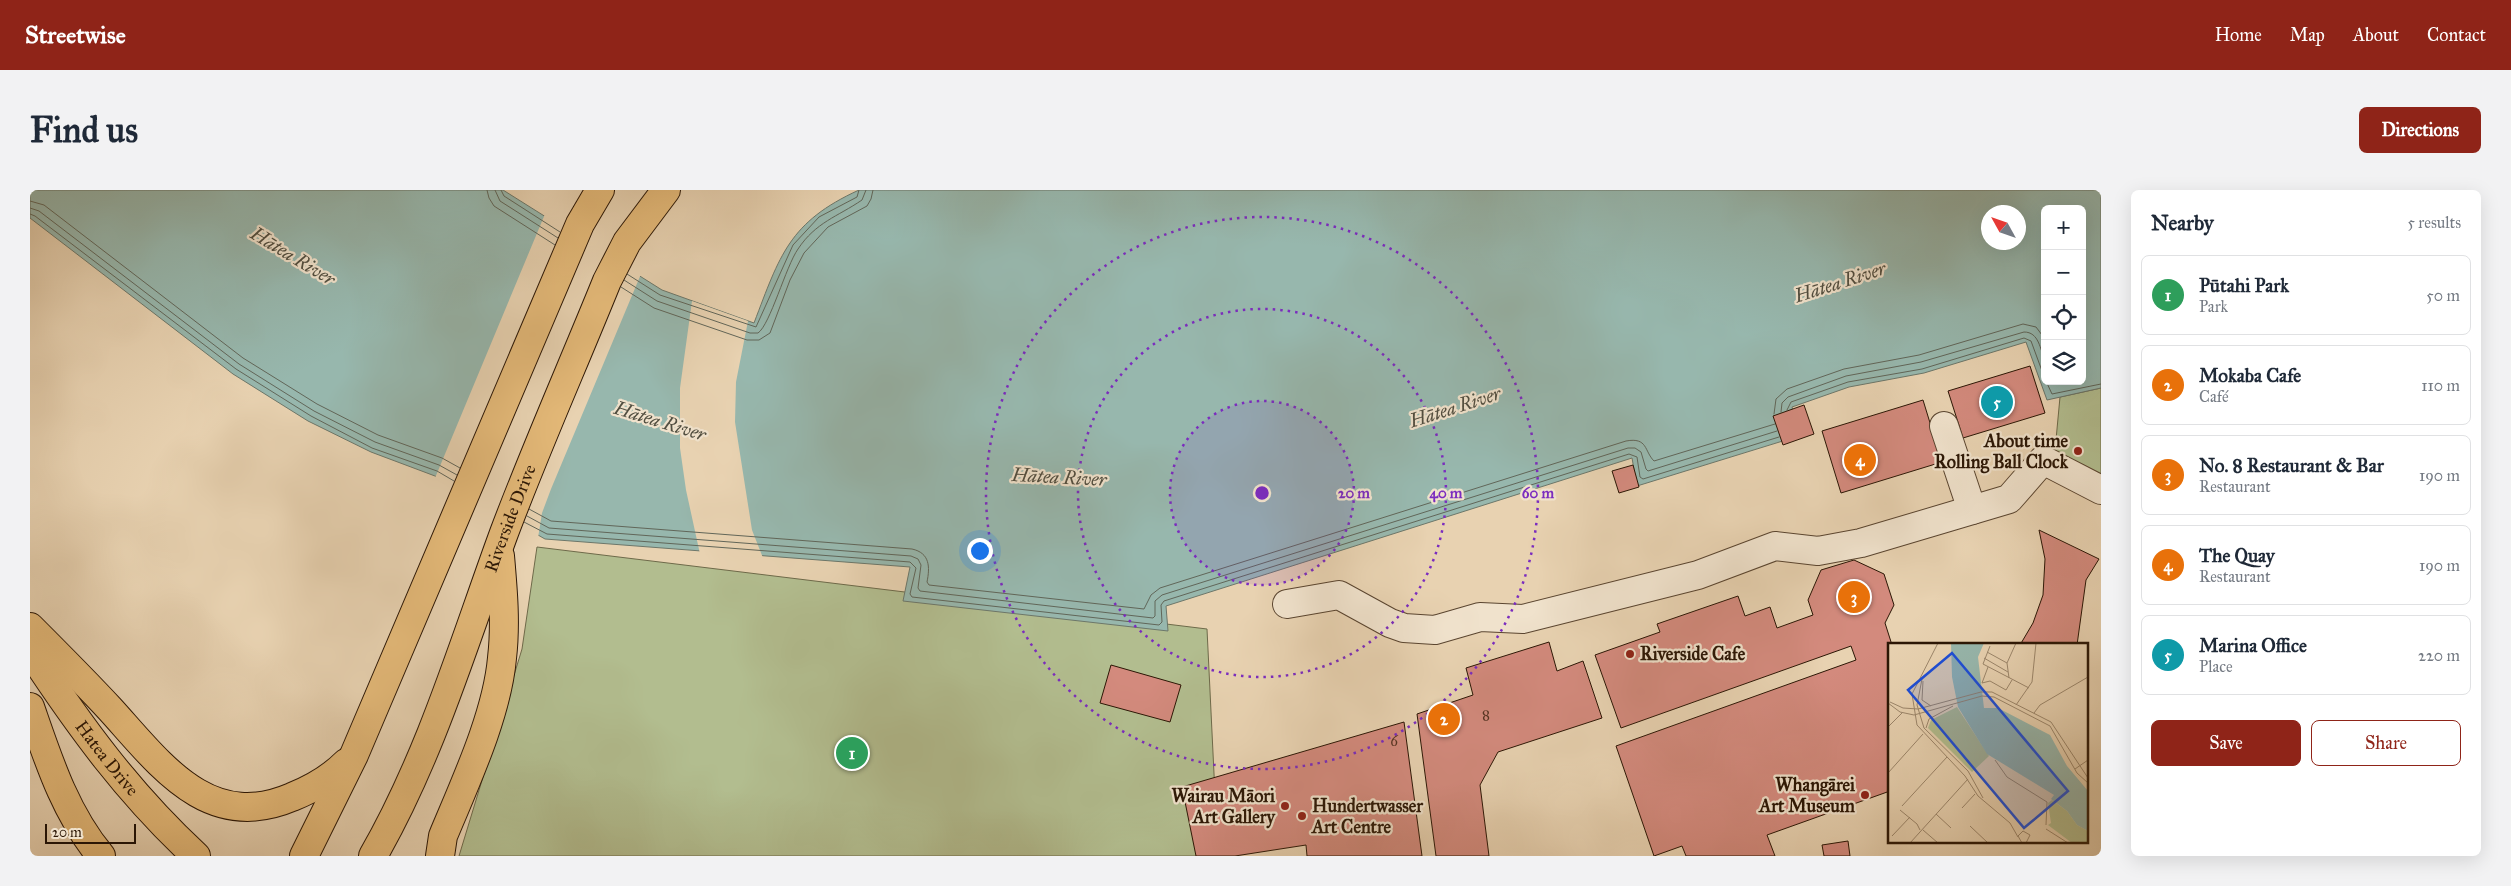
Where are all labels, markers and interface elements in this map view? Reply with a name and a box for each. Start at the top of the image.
text: Streetwise [25,20,126,50]
text: Home [2215,24,2262,46]
text: Map [2290,24,2325,46]
text: About [2353,24,2399,46]
text: Contact [2427,24,2486,46]
button: Directions [2359,107,2481,153]
text: Find us [30,109,138,152]
north arrow [1981,205,2026,250]
map controls [2041,205,2086,385]
button: + [2041,205,2086,250]
text: Nearby [2151,210,2214,236]
text: 5 results [2407,213,2461,232]
water label: Hātea River [246,221,341,291]
button: − [2041,250,2086,295]
water label: Hātea River [1790,256,1890,308]
text: Pūtahi Park [2199,274,2289,297]
text: 1 [2165,286,2171,305]
text: 50 m [2426,286,2460,305]
button: locate [2041,295,2086,340]
text: Park [2199,297,2228,316]
button: layers [2041,340,2086,385]
text: Mokaba Cafe [2199,364,2301,387]
text: 2 [2164,376,2172,395]
text: 110 m [2421,376,2460,395]
water label: Hātea River [1405,381,1505,433]
pin: 5 [1981,383,2013,421]
text: Café [2199,387,2229,406]
water label: Hātea River [610,396,710,446]
place label: About time Rolling Ball Clock [1934,430,2069,474]
pin: 4 [1844,441,1876,479]
marker: About time Rolling Ball Clock [2072,445,2084,457]
text: No. 8 Restaurant & Bar [2199,454,2384,477]
street label: Riverside Drive [480,461,541,575]
water label: Hātea River [1010,463,1108,491]
text: 3 [2165,466,2171,485]
text: 190 m [2419,466,2460,485]
text: Restaurant [2199,477,2271,496]
centre of rings [1253,484,1271,502]
text: 20 m [1338,484,1370,502]
text: 40 m [1430,484,1463,503]
text: 60 m [1522,484,1555,502]
your location [967,538,993,564]
text: The Quay [2199,544,2275,567]
text: 4 [2164,556,2172,575]
text: 190 m [2419,556,2460,575]
text: Restaurant [2199,567,2271,586]
pin: 3 [1838,578,1870,616]
text: Marina Office [2199,634,2307,657]
place label: Riverside Cafe [1640,643,1746,665]
inset map [1888,643,2088,844]
text: 5 [2164,646,2172,665]
text: 220 m [2418,646,2460,665]
marker: Riverside Cafe [1624,648,1636,660]
text: Place [2199,657,2233,676]
pin: 2 [1428,700,1460,738]
house number: 8 [1482,706,1490,724]
street label: Hatea Drive [70,716,144,800]
button: Save [2151,720,2301,766]
button: Share [2311,720,2461,766]
house number: 6 [1390,732,1399,750]
pin: 1 [836,734,868,772]
place label: Whangārei Art Museum [1758,774,1856,817]
place label: Wairau Māori Art Gallery [1171,785,1277,829]
marker: Whangārei Art Museum [1859,789,1871,801]
place label: Hundertwasser Art Centre [1311,795,1424,838]
marker: Wairau Māori Art Gallery [1279,800,1291,812]
marker: Hundertwasser Art Centre [1296,810,1308,822]
scale bar [45,821,136,844]
text: 20 m [52,824,82,841]

